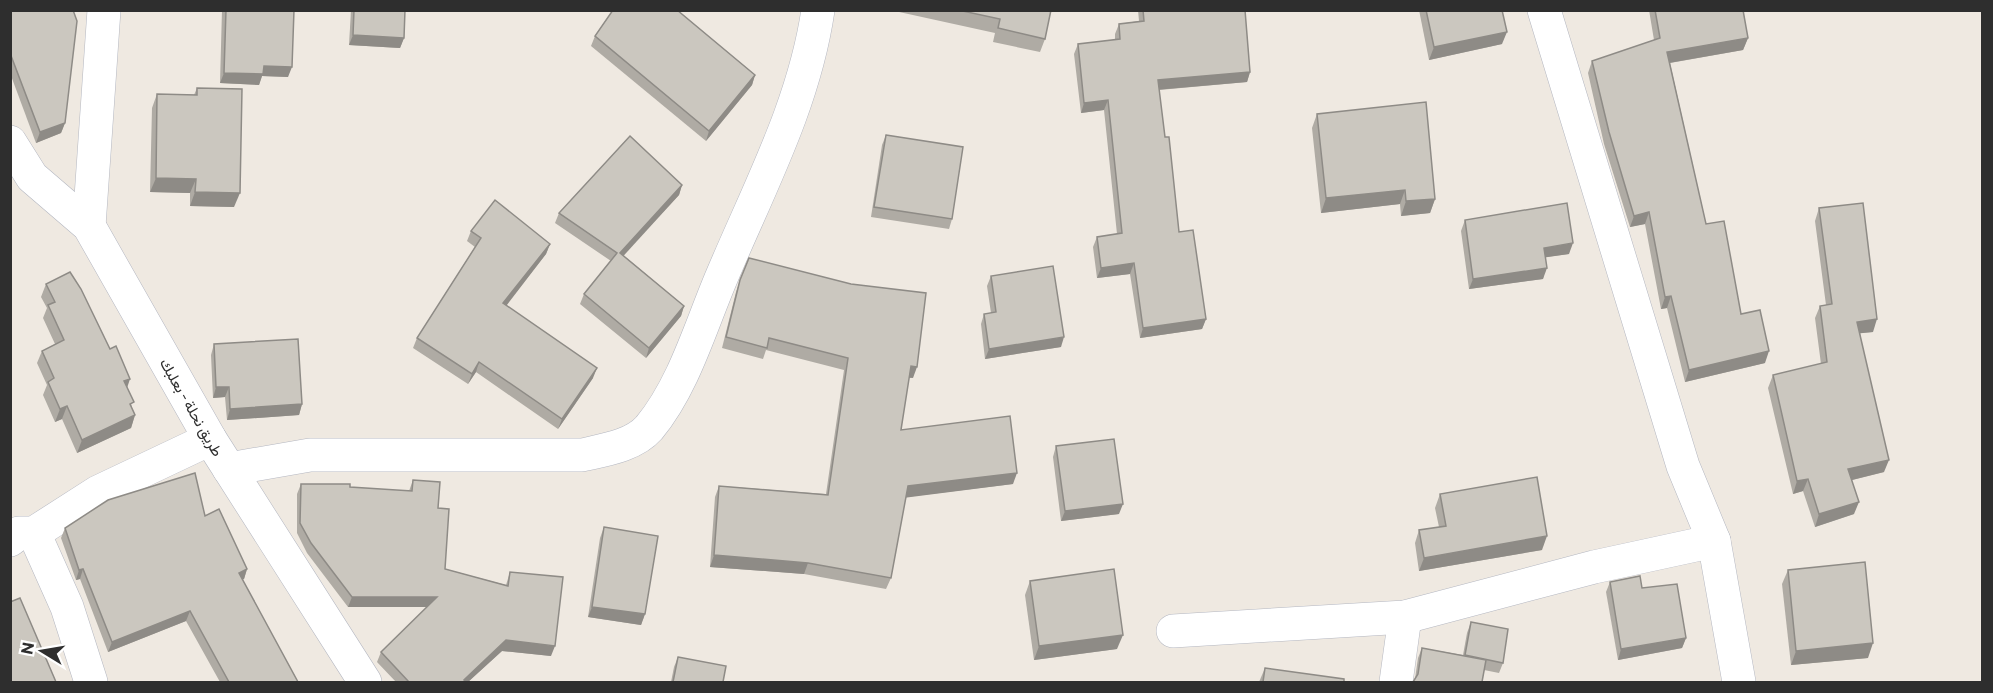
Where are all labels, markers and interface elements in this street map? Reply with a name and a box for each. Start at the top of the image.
street label: طريق نحلة - بعلبك [155,355,228,461]
north arrow [12,621,72,681]
text: N [16,640,37,656]

